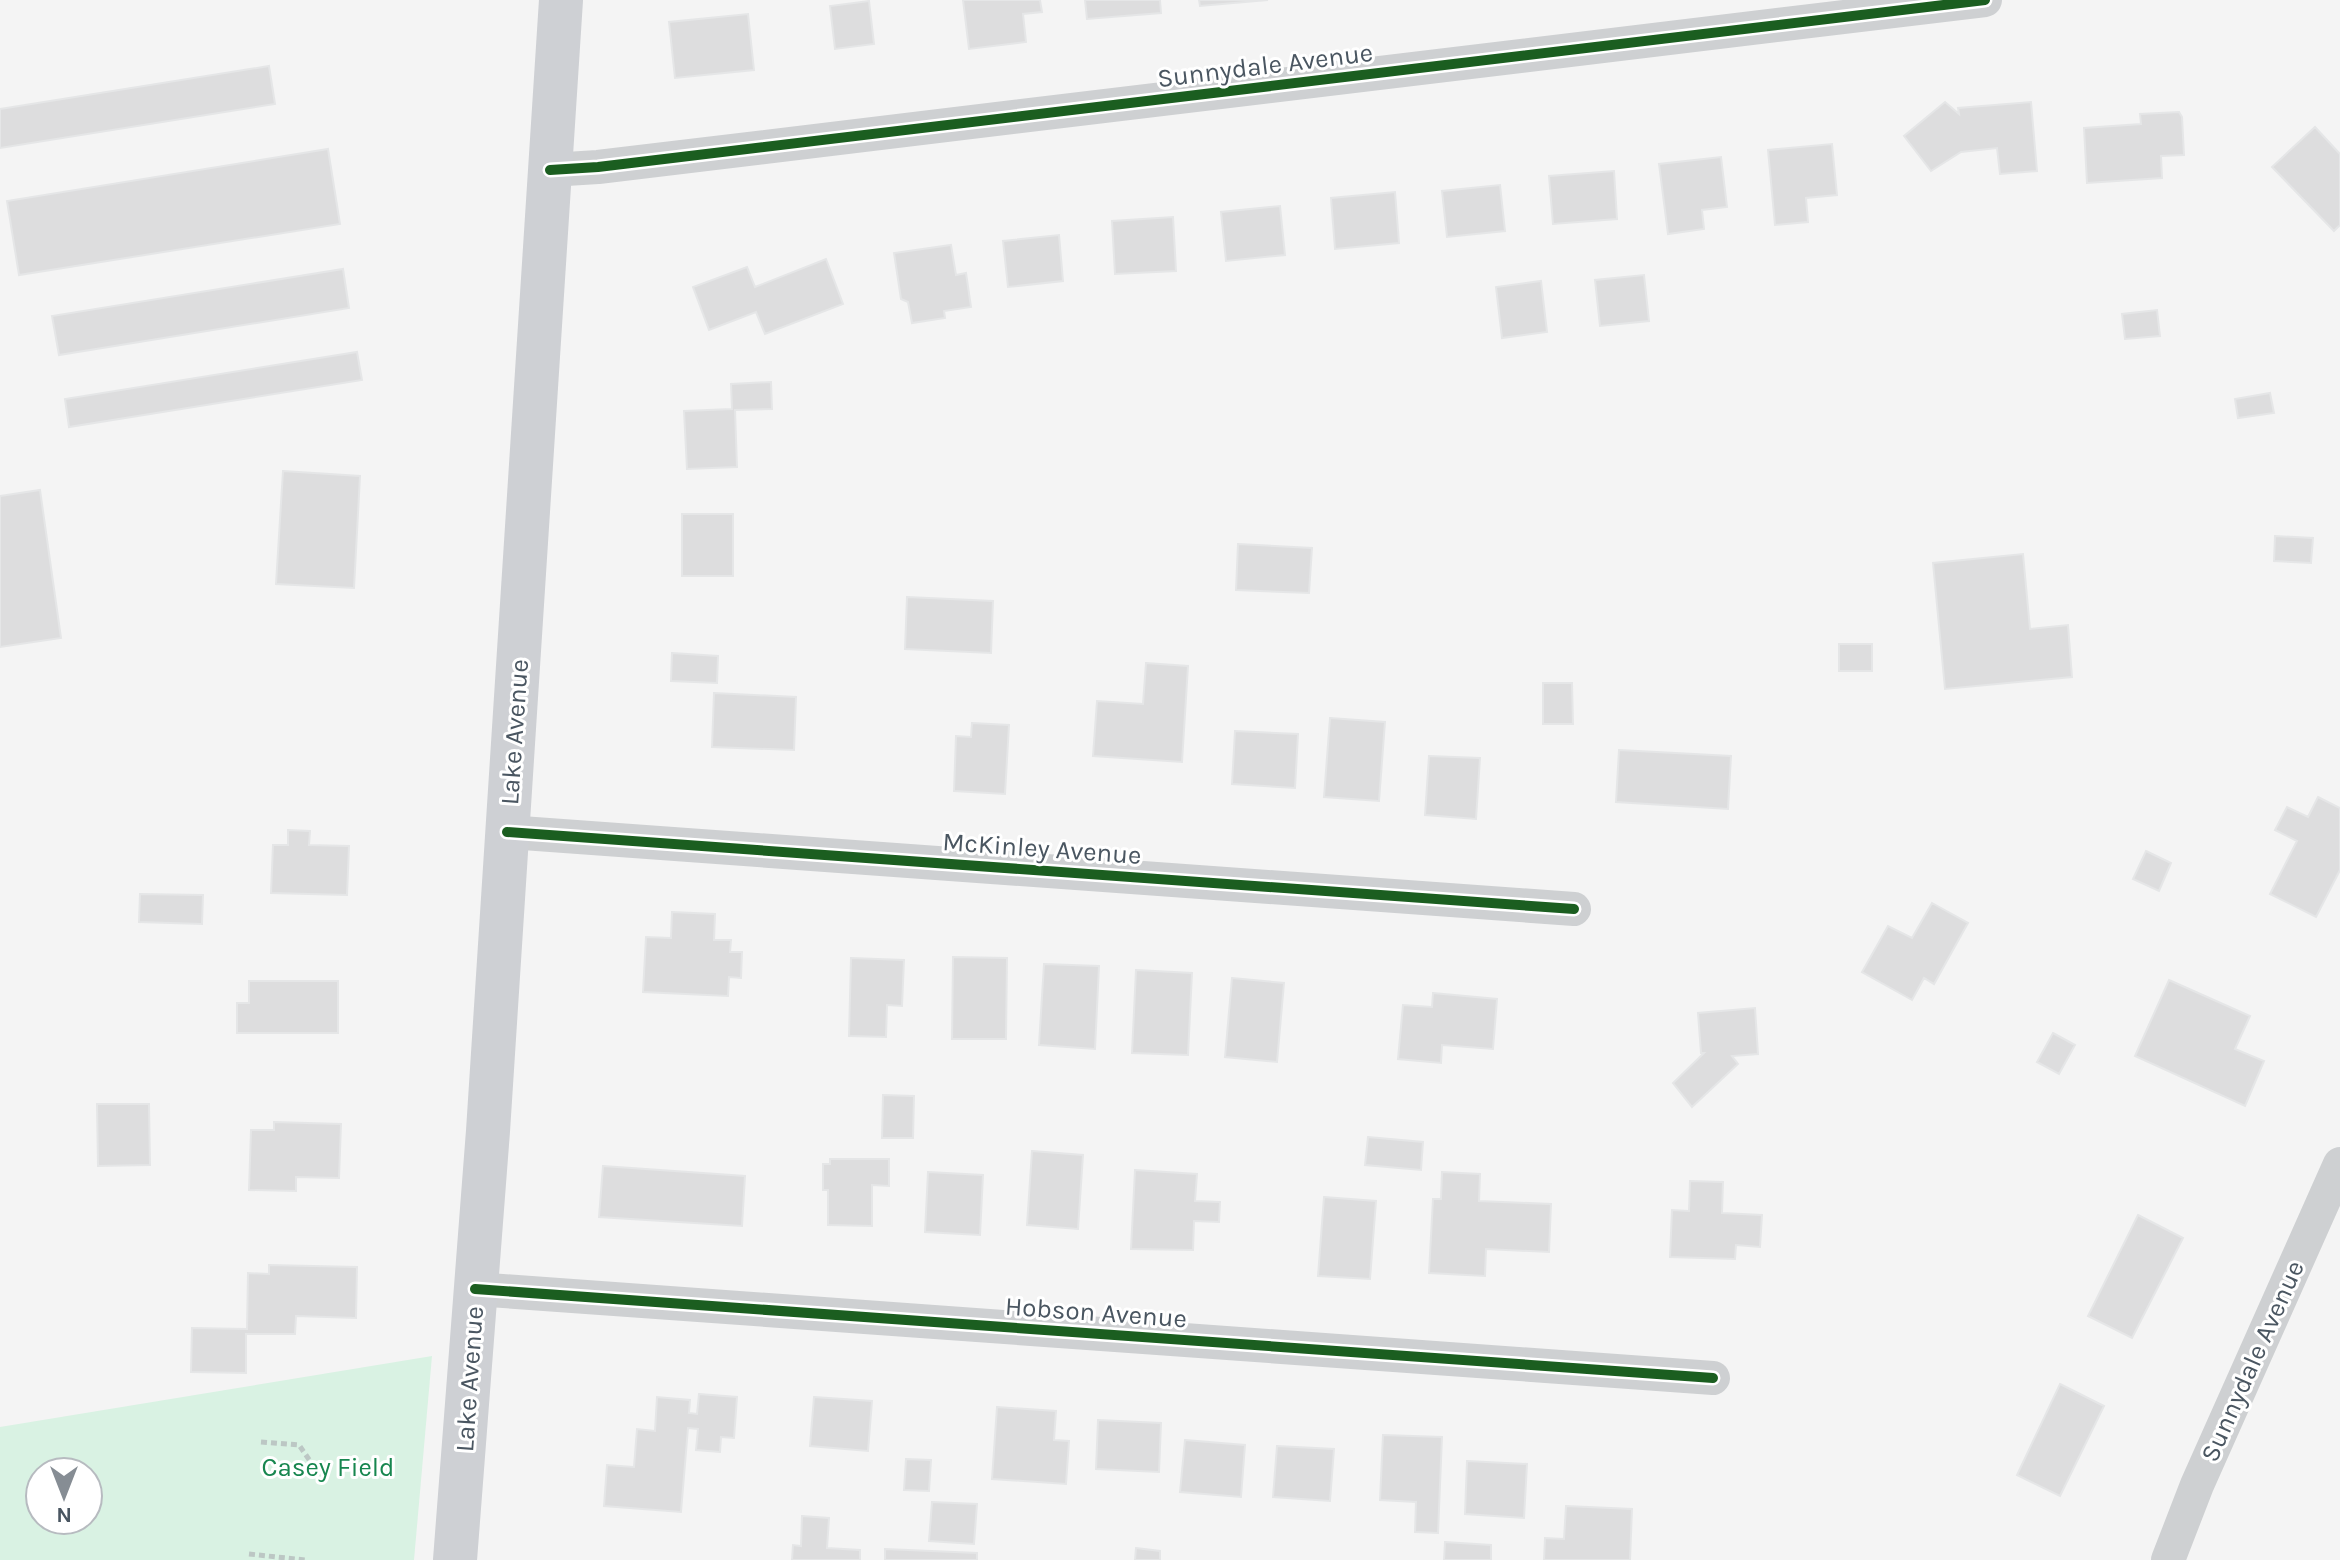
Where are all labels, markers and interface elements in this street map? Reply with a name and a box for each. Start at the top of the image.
street label: Sunnydale Avenue [1155,37,1375,94]
street label: Lake Avenue [494,658,535,806]
street label: McKinley Avenue [942,826,1142,871]
street label: Sunnydale Avenue [2194,1256,2311,1467]
street label: Hobson Avenue [1004,1291,1188,1334]
street label: Lake Avenue [449,1305,490,1453]
park label: Casey Field [262,1452,394,1483]
north arrow [24,1456,104,1536]
text: N [56,1502,72,1528]

